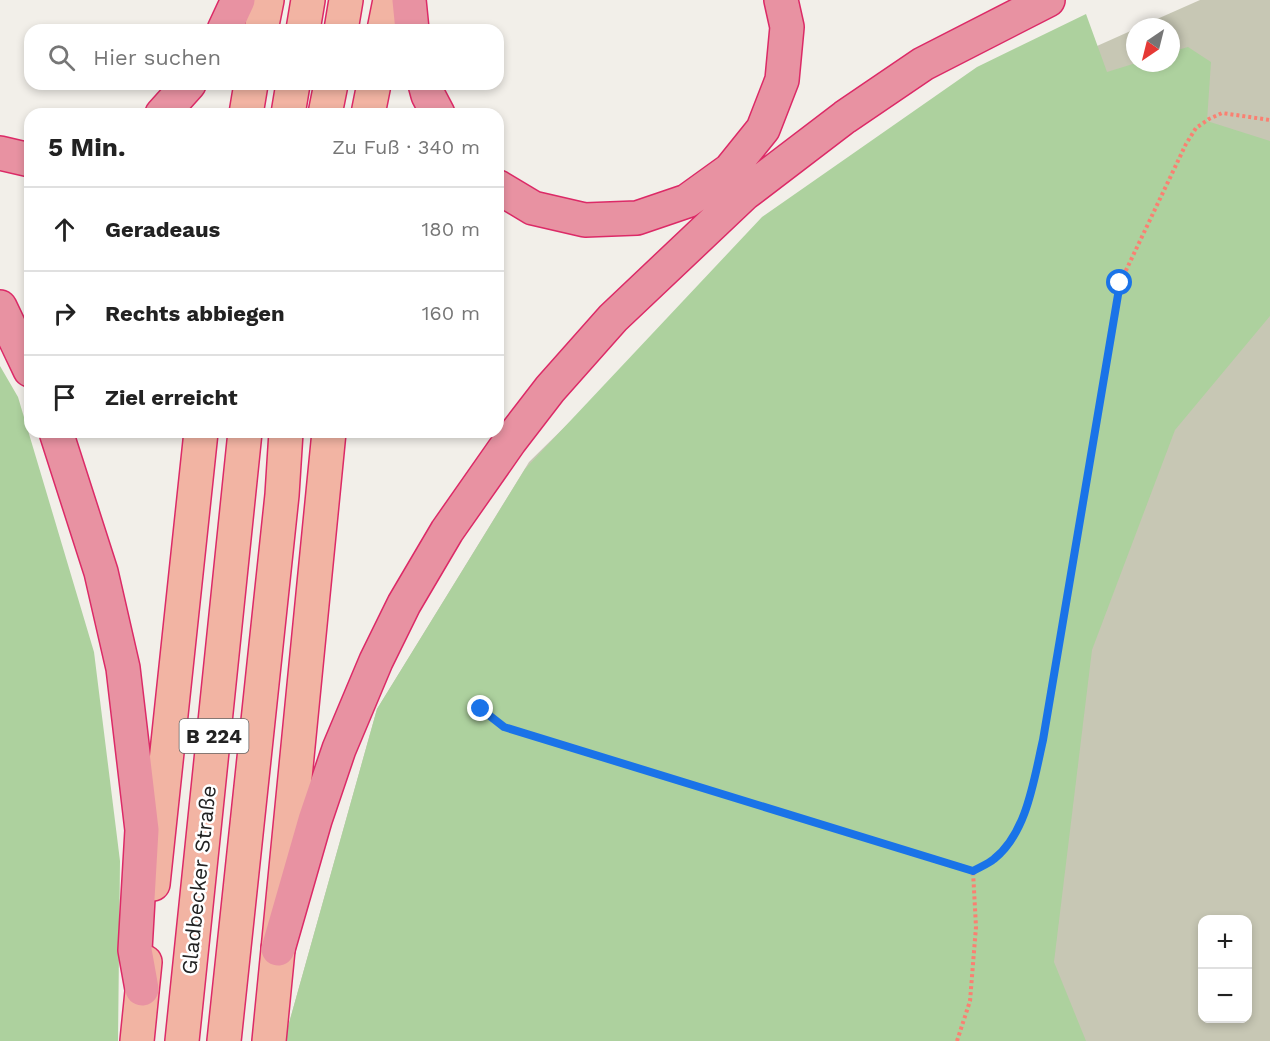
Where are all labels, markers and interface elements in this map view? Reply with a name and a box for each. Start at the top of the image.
north arrow [1126,18,1180,72]
search box [24,24,504,90]
icon: search [45,41,78,74]
text: Hier suchen [93,45,221,70]
text: 5 Min. [48,132,125,162]
text: Zu Fuß · 340 m [332,135,480,159]
icon: ahead [48,213,81,246]
text: Geradeaus [105,217,220,242]
text: 180 m [422,217,480,241]
route start [1106,269,1132,295]
icon: right [48,297,81,330]
text: Rechts abbiegen [105,301,285,326]
text: 160 m [422,301,480,325]
icon: arrive [48,381,81,414]
text: Ziel erreicht [105,385,238,410]
route end [467,695,493,721]
road number: B 224 [180,719,248,753]
street label: Gladbecker Straße [176,784,221,976]
map controls [1198,915,1252,1023]
button: + [1198,915,1252,969]
button: − [1198,969,1252,1023]

